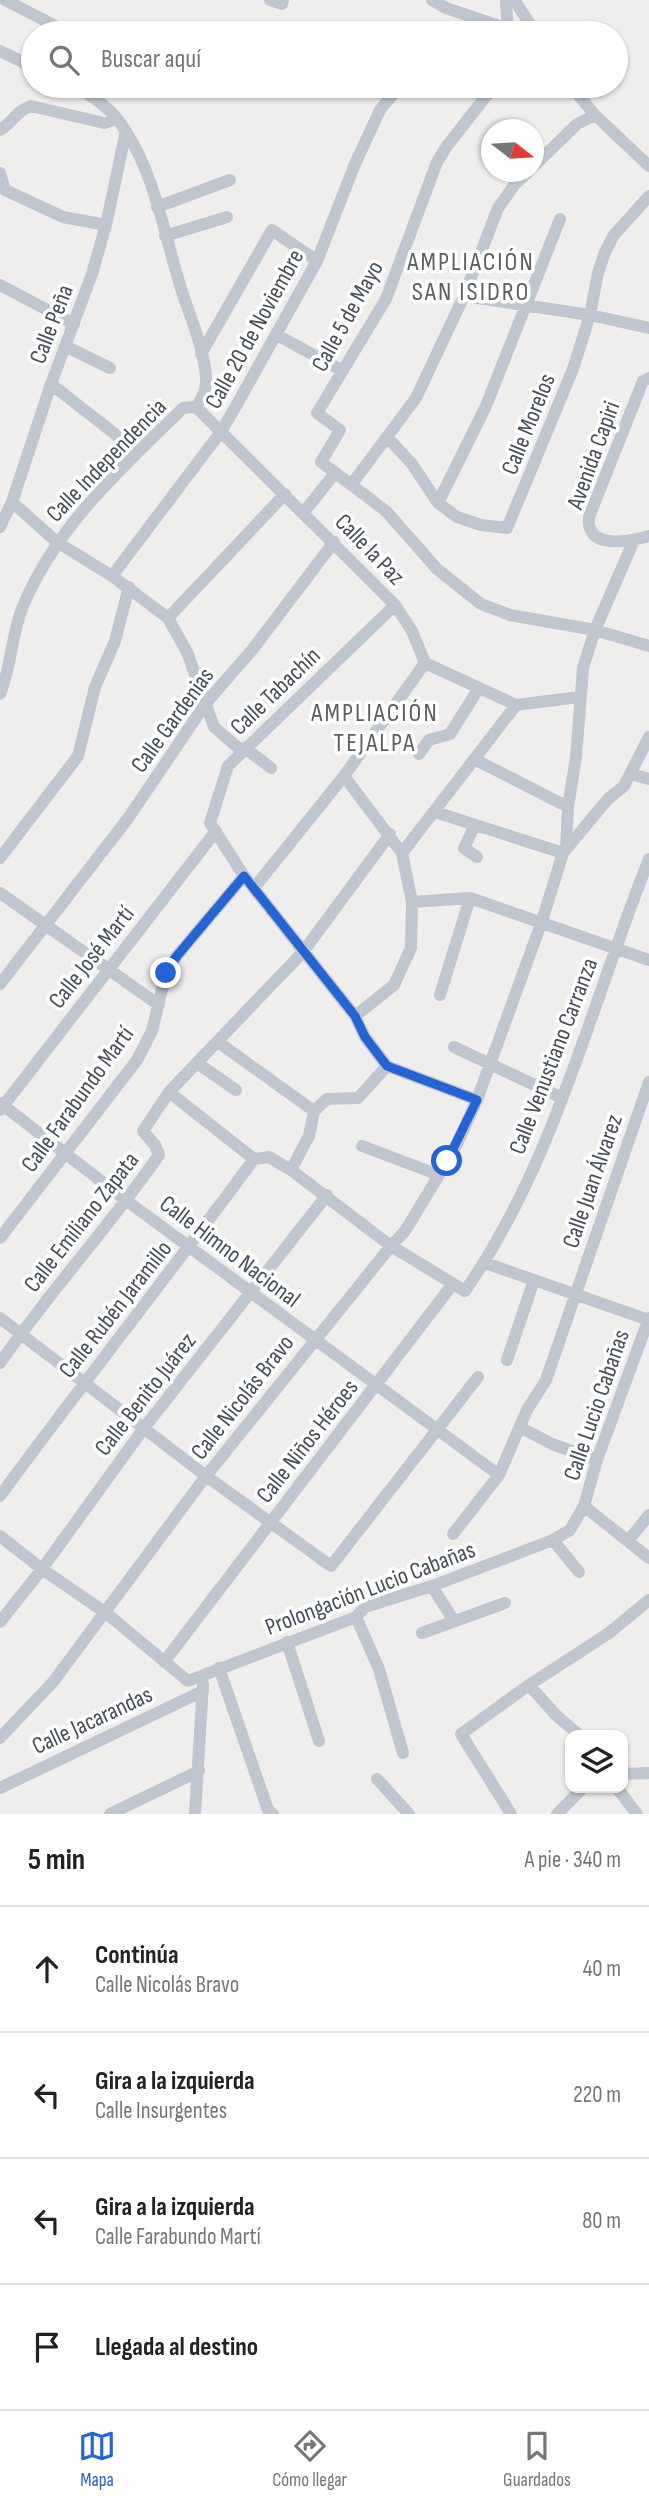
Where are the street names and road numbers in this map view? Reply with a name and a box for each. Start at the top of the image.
street label: Calle 20 de Noviembre [199,245,310,414]
street label: Calle 5 de Mayo [305,256,390,377]
street label: Calle Peña [23,281,80,368]
street label: Calle Morelos [495,369,562,479]
street label: Calle Independencia [40,392,173,528]
street label: Avenida Capiri [560,397,626,514]
street label: Calle la Paz [329,508,411,591]
street label: Calle Tabachín [224,641,326,741]
street label: Calle Gardenias [125,662,220,778]
street label: Calle José Martí [42,900,141,1014]
street label: Calle Venustiano Carranza [503,954,604,1158]
street label: Calle Farabundo Martí [15,1020,140,1178]
street label: Calle Juan Álvarez [556,1110,629,1252]
street label: Calle Emiliano Zapata [18,1146,145,1298]
street label: Calle Himno Nacional [154,1189,306,1314]
street label: Calle Rubén Jaramillo [53,1235,178,1384]
street label: Calle Lucio Cabañas [557,1326,636,1484]
street label: Calle Benito Juárez [88,1327,203,1461]
street label: Calle Nicolás Bravo [185,1329,300,1466]
street label: Calle Niños Héroes [250,1374,365,1509]
street label: Prolongación Lucio Cabañas [261,1535,479,1642]
street label: Calle Jacarandas [27,1680,157,1761]

